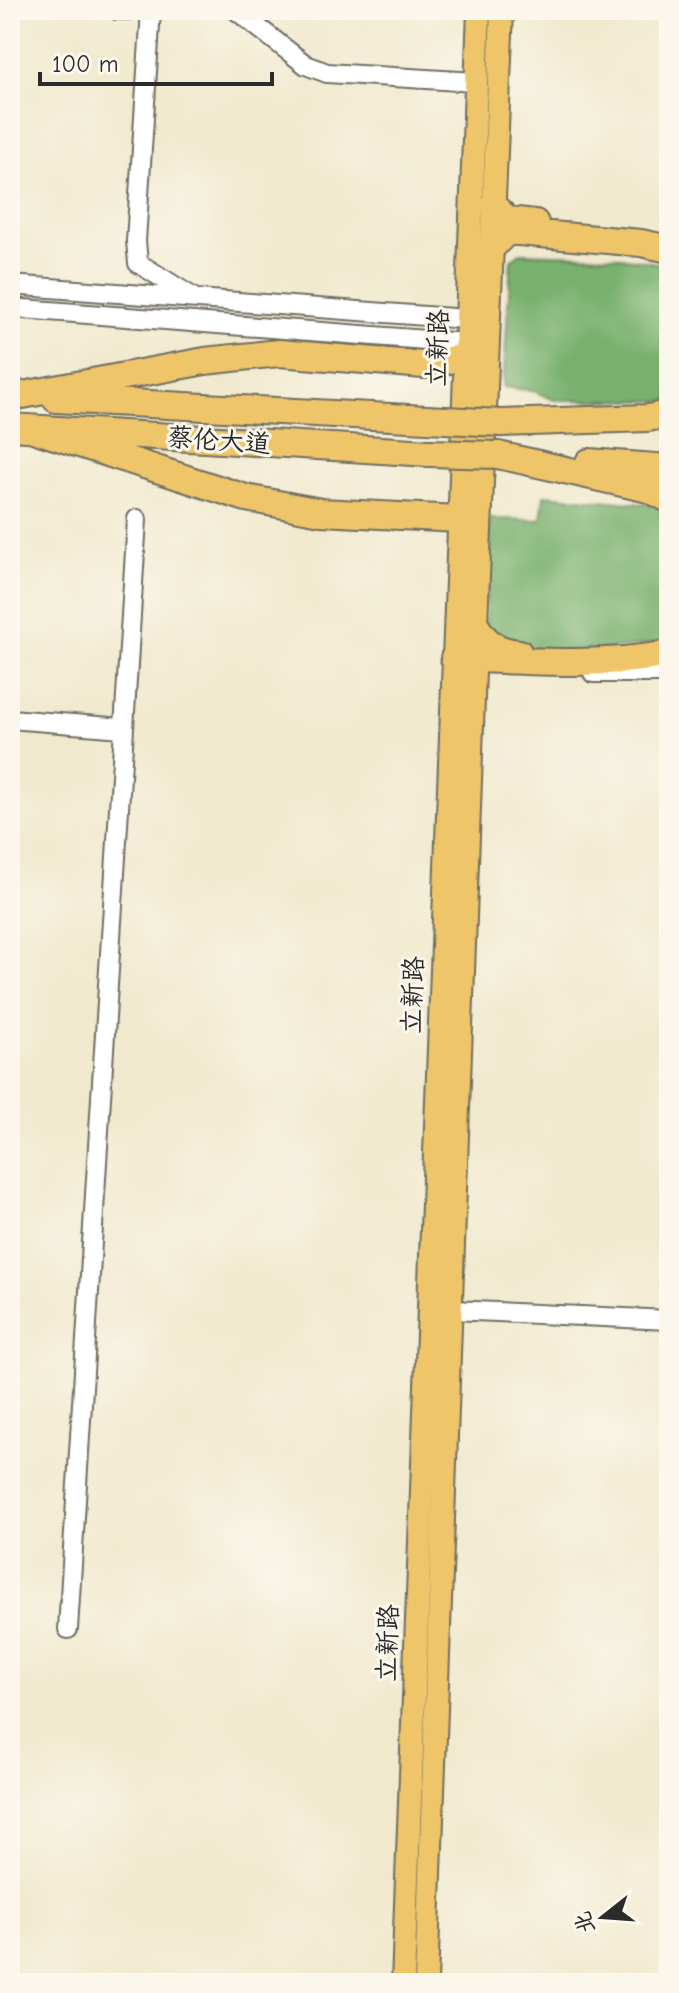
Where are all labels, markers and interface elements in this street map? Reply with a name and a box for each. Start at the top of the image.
scale bar [40,36,272,86]
text: 100 m [52,50,119,78]
street label: 立新路 [422,309,454,388]
street label: 蔡伦大道 [166,422,272,460]
street label: 立新路 [397,956,429,1035]
street label: 立新路 [372,1604,404,1683]
north arrow [563,1877,643,1957]
text: 北 [569,1908,600,1937]

